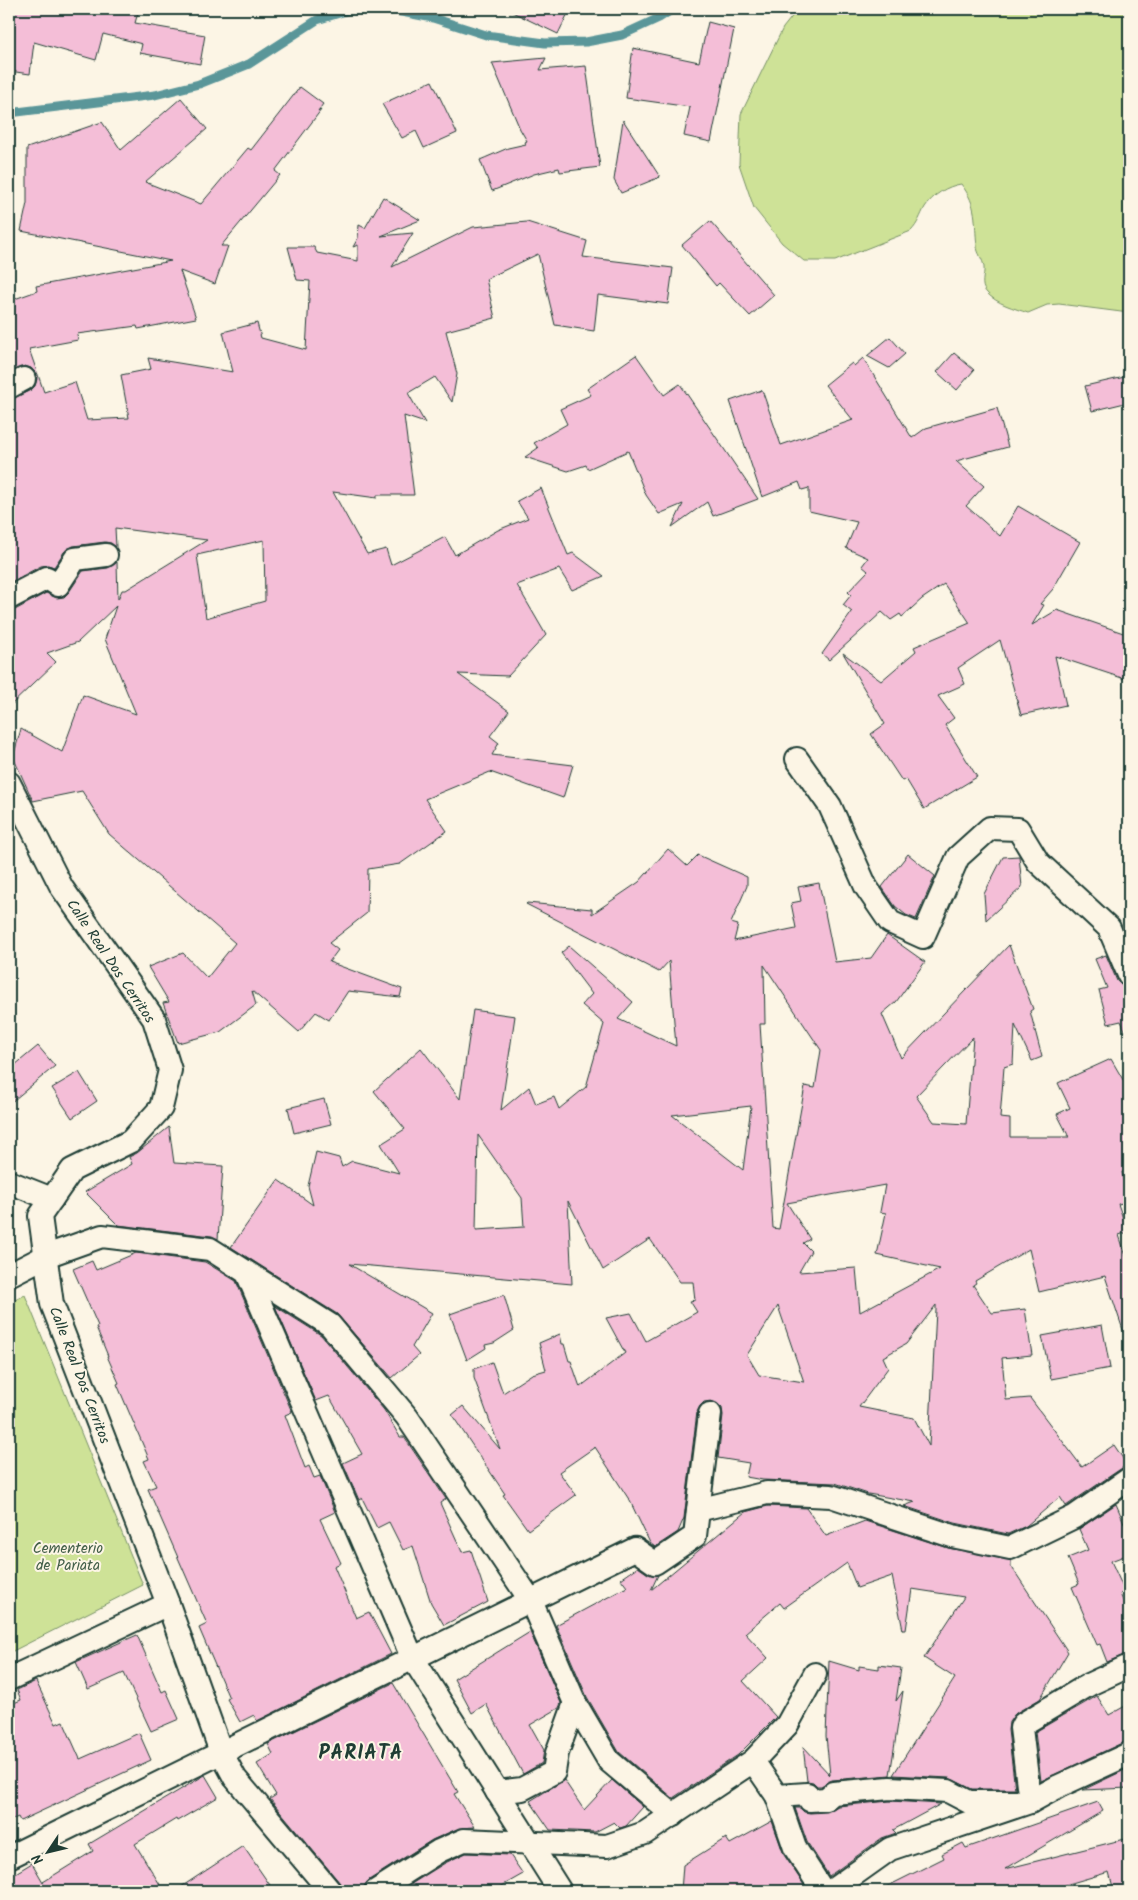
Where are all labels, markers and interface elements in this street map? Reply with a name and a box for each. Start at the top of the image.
street label: Calle Real Dos Cerritos [60,895,161,1029]
street label: Calle Real Dos Cerritos [42,1303,117,1448]
park label: Cementerio de Pariata [33,1537,103,1578]
district label: PARIATA [319,1738,403,1770]
north arrow [22,1828,72,1878]
text: N [27,1849,50,1869]

